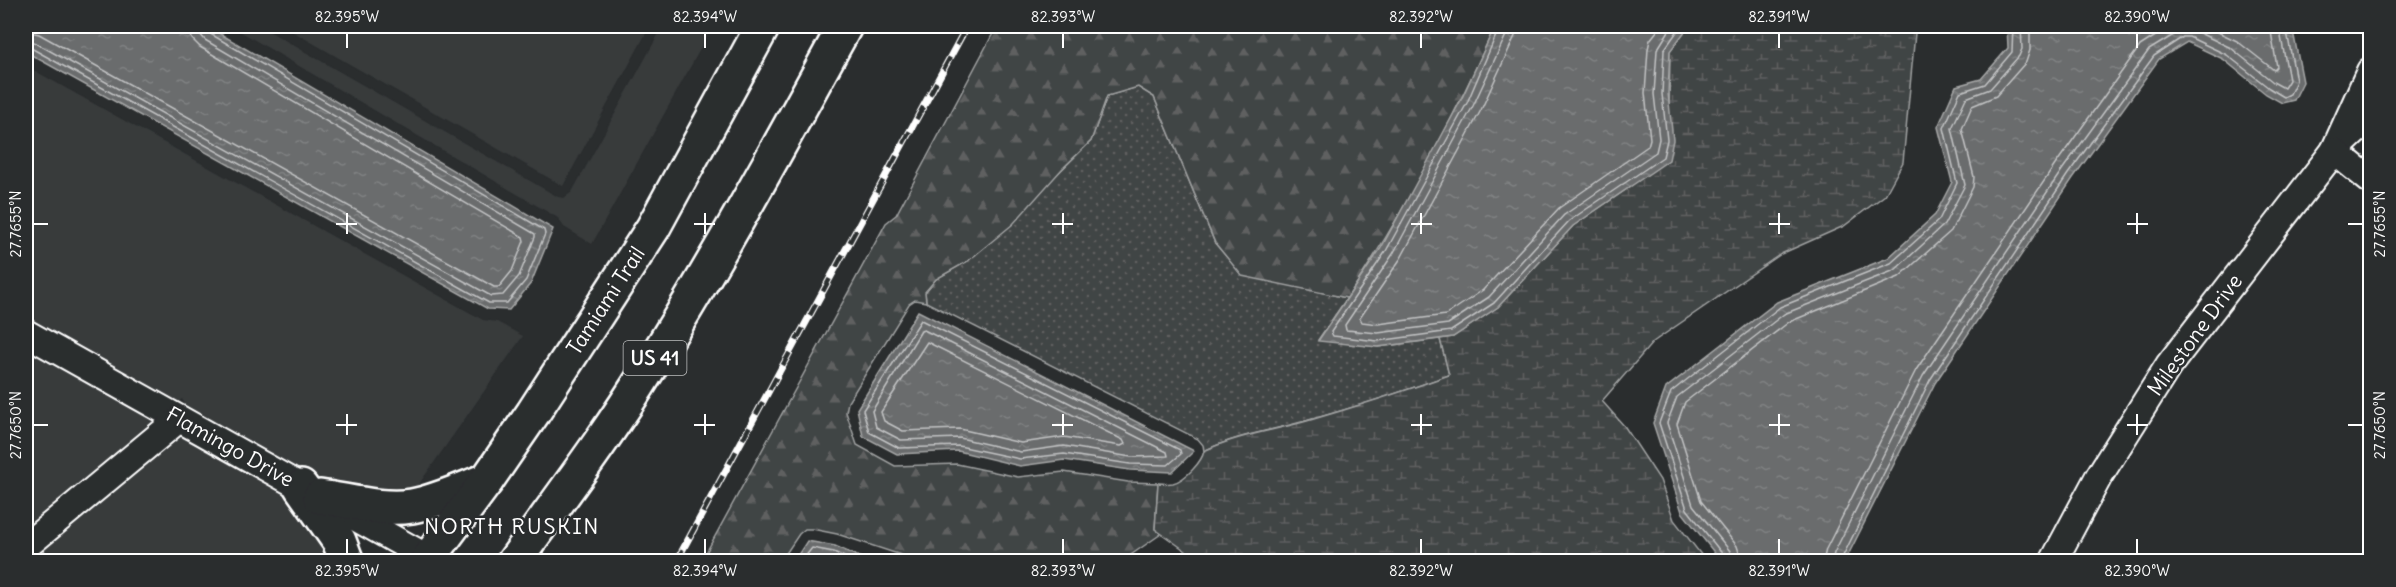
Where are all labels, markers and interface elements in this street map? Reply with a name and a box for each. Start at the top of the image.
text: 82.395°W [315,7,380,26]
text: 82.394°W [673,7,738,26]
text: 82.393°W [1031,7,1095,26]
text: 82.392°W [1389,7,1453,26]
text: 82.391°W [1748,7,1810,26]
text: 82.390°W [2104,7,2170,26]
text: 27.7655°N [6,190,25,258]
text: 27.7655°N [2370,190,2389,258]
street label: Tamiami Trail [560,241,651,360]
street label: Milestone Drive [2141,268,2248,401]
road number: US 41 [624,341,686,375]
text: 27.7650°N [6,391,25,459]
text: 27.7650°N [2370,391,2389,459]
street label: Flamingo Drive [162,400,299,493]
district label: NORTH RUSKIN [424,512,600,540]
text: 82.395°W [315,561,380,580]
text: 82.394°W [673,561,738,580]
text: 82.393°W [1031,561,1095,580]
text: 82.392°W [1389,561,1453,580]
text: 82.391°W [1748,561,1810,580]
text: 82.390°W [2104,561,2170,580]

